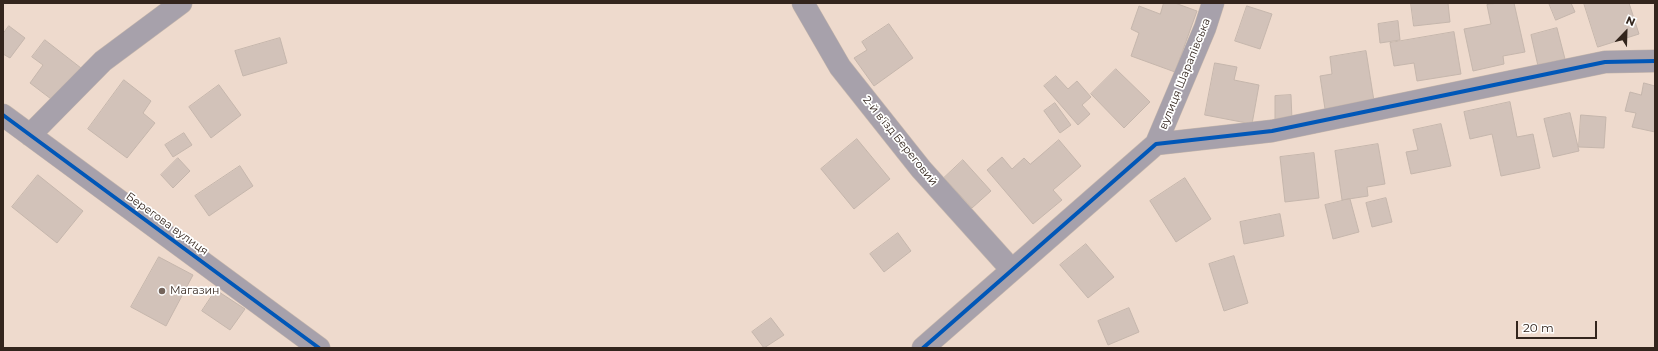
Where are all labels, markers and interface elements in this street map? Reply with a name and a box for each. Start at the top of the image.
north arrow [1606,12,1646,52]
text: N [1624,13,1638,29]
street label: вулиця Шарапівська [1157,16,1213,132]
street label: 2-й в'їзд Береговий [860,94,940,188]
street label: Берегова вулиця [123,190,211,258]
place label: Магазин [170,284,220,298]
marker: Магазин [157,286,167,296]
scale bar [1518,313,1599,339]
text: 20 m [1523,320,1554,335]

